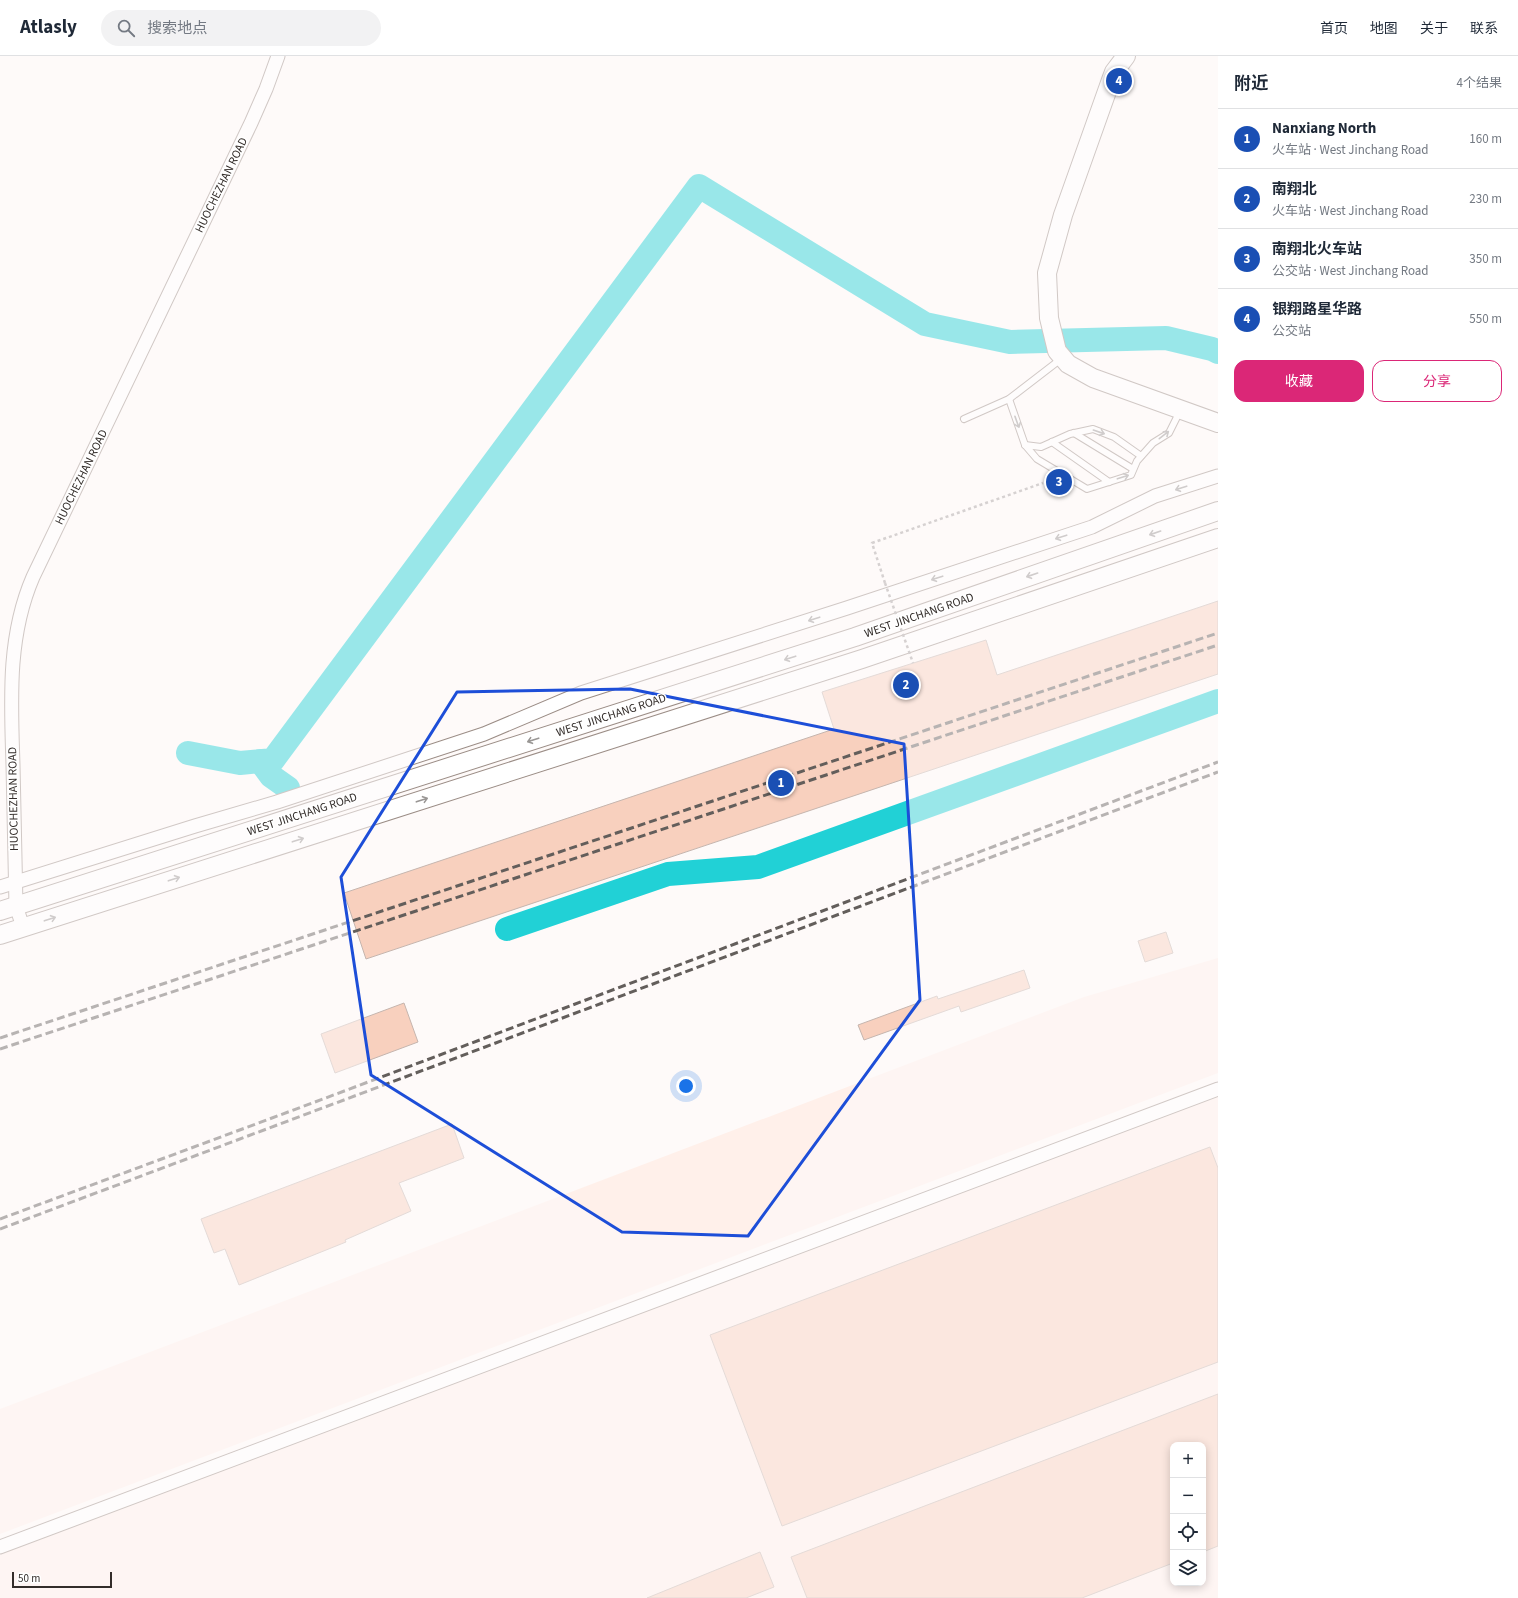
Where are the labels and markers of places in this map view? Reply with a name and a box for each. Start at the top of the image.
pin: 4 [1106,66,1132,96]
pin: 3 [1046,467,1072,497]
pin: 2 [893,670,919,700]
pin: 1 [768,768,794,798]

